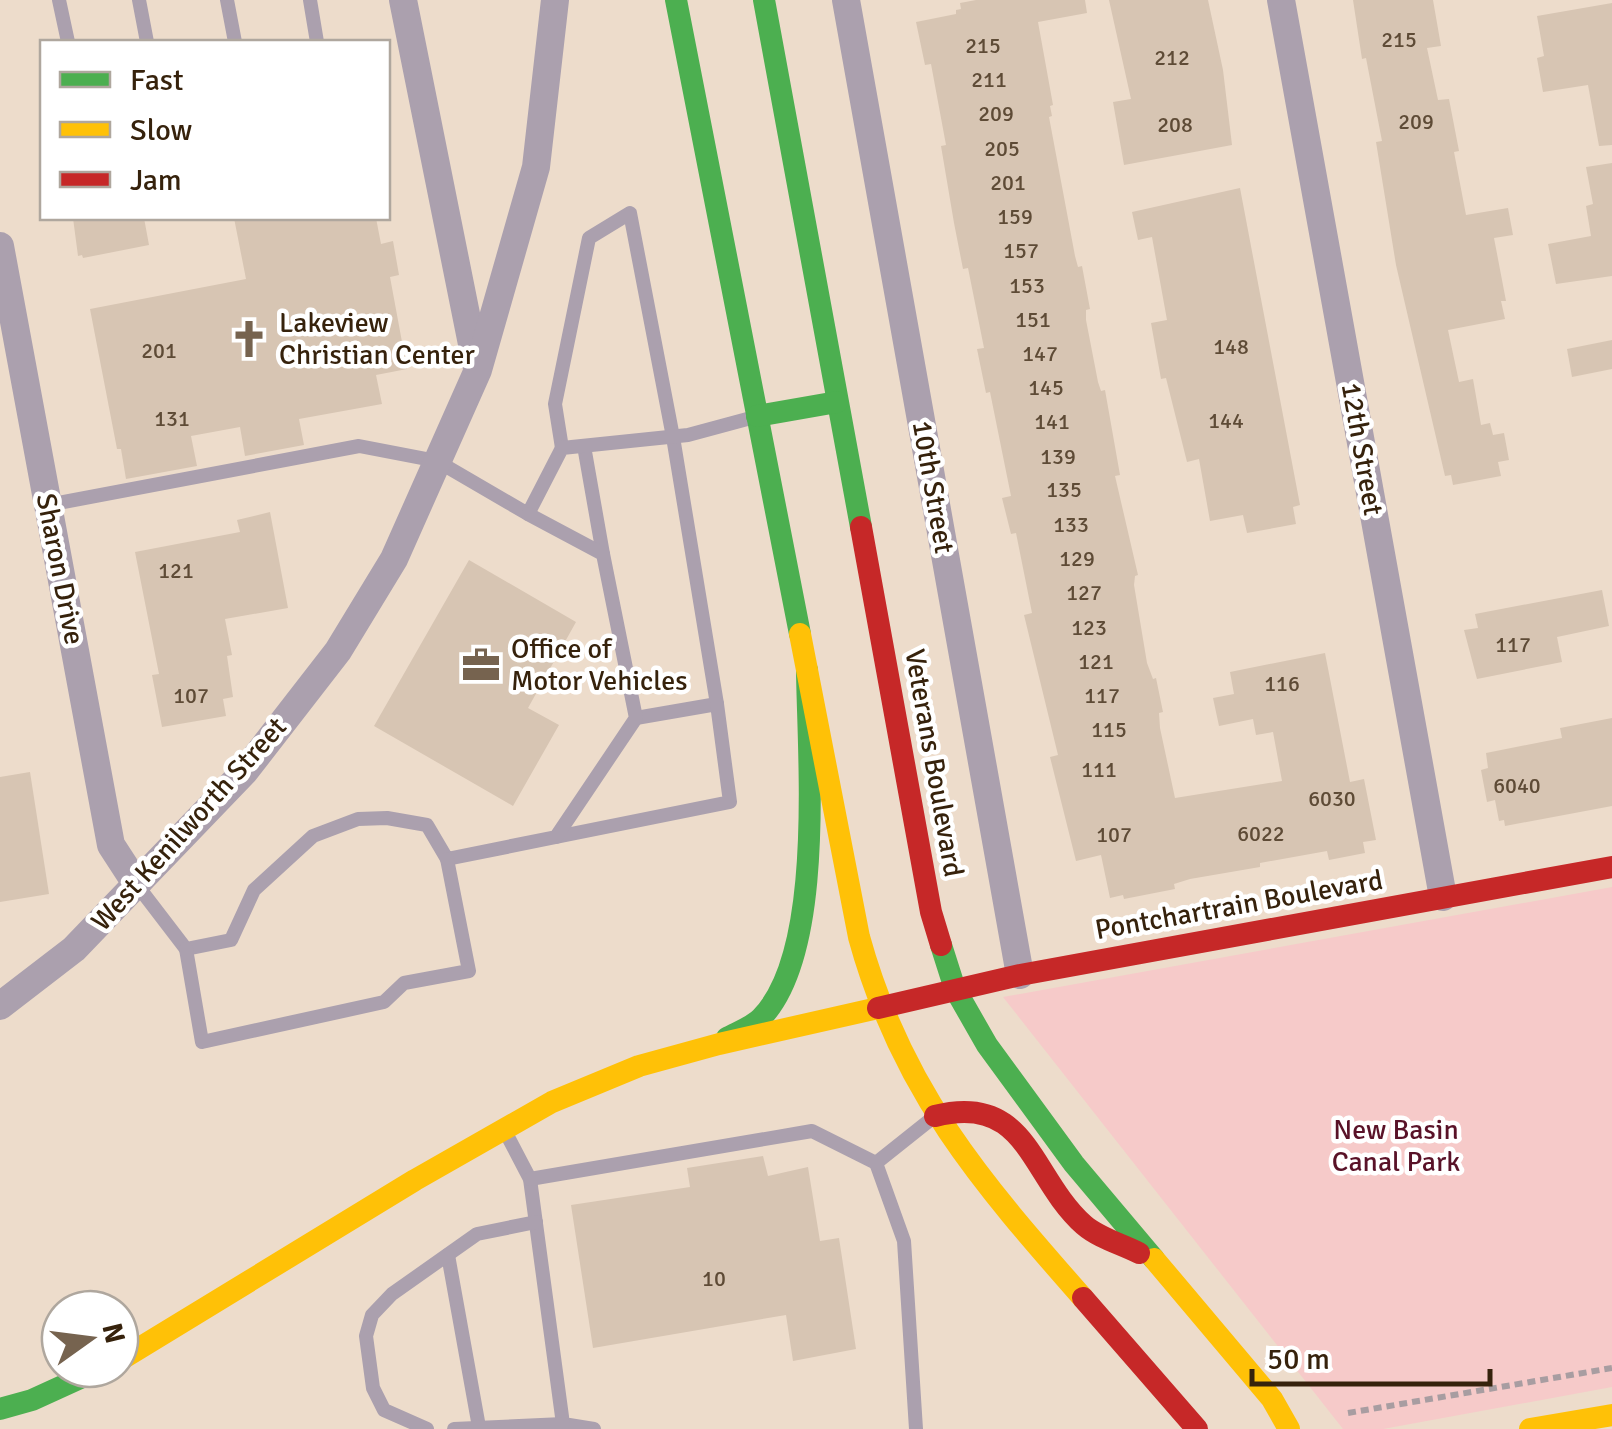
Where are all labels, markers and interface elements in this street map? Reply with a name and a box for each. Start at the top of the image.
house number: 215 [1381,26,1417,53]
house number: 215 [965,32,1001,59]
legend [40,40,390,220]
house number: 212 [1154,44,1190,71]
text: Fast [130,62,183,99]
house number: 211 [971,66,1007,93]
house number: 209 [978,100,1014,127]
house number: 209 [1398,108,1434,135]
house number: 208 [1157,111,1193,138]
text: Slow [130,112,192,149]
house number: 205 [984,135,1020,162]
text: Jam [130,162,182,199]
house number: 201 [990,169,1026,196]
house number: 159 [997,203,1033,230]
house number: 157 [1003,237,1039,264]
house number: 153 [1009,272,1045,299]
place label: Lakeview Christian Center [279,306,476,372]
house number: 151 [1015,306,1051,333]
church icon: Lakeview Christian Center [228,318,270,360]
house number: 148 [1213,333,1249,360]
house number: 201 [141,337,177,364]
house number: 147 [1022,340,1058,367]
house number: 145 [1028,374,1064,401]
street label: 12th Street [1334,380,1390,518]
house number: 131 [154,405,190,432]
house number: 144 [1208,407,1244,434]
house number: 141 [1034,408,1070,435]
street label: 10th Street [905,418,961,556]
house number: 139 [1040,443,1076,470]
house number: 135 [1046,476,1082,503]
street label: Sharon Drive [29,490,91,648]
house number: 133 [1053,511,1089,538]
house number: 129 [1059,545,1095,572]
house number: 121 [158,557,194,584]
house number: 127 [1066,579,1102,606]
house number: 123 [1071,614,1107,641]
house number: 117 [1495,631,1531,658]
place label: Office of Motor Vehicles [511,632,687,698]
office icon: Office of Motor Vehicles [460,644,502,686]
street label: Veterans Boulevard [897,647,971,879]
house number: 121 [1078,648,1114,675]
house number: 116 [1264,670,1300,697]
house number: 107 [173,682,209,709]
house number: 117 [1084,682,1120,709]
street label: West Kenilworth Street [84,710,294,938]
house number: 115 [1091,716,1127,743]
house number: 111 [1081,756,1117,783]
house number: 6040 [1493,772,1541,799]
house number: 6030 [1308,785,1356,812]
house number: 6022 [1237,820,1285,847]
house number: 107 [1096,821,1132,848]
street label: Pontchartrain Boulevard [1093,863,1385,947]
park label: New Basin Canal Park [1332,1113,1460,1179]
house number: 10 [702,1265,726,1292]
north arrow [40,1289,140,1389]
text: N [94,1320,132,1347]
scale bar [1252,1324,1490,1386]
text: 50 m [1267,1341,1330,1378]

